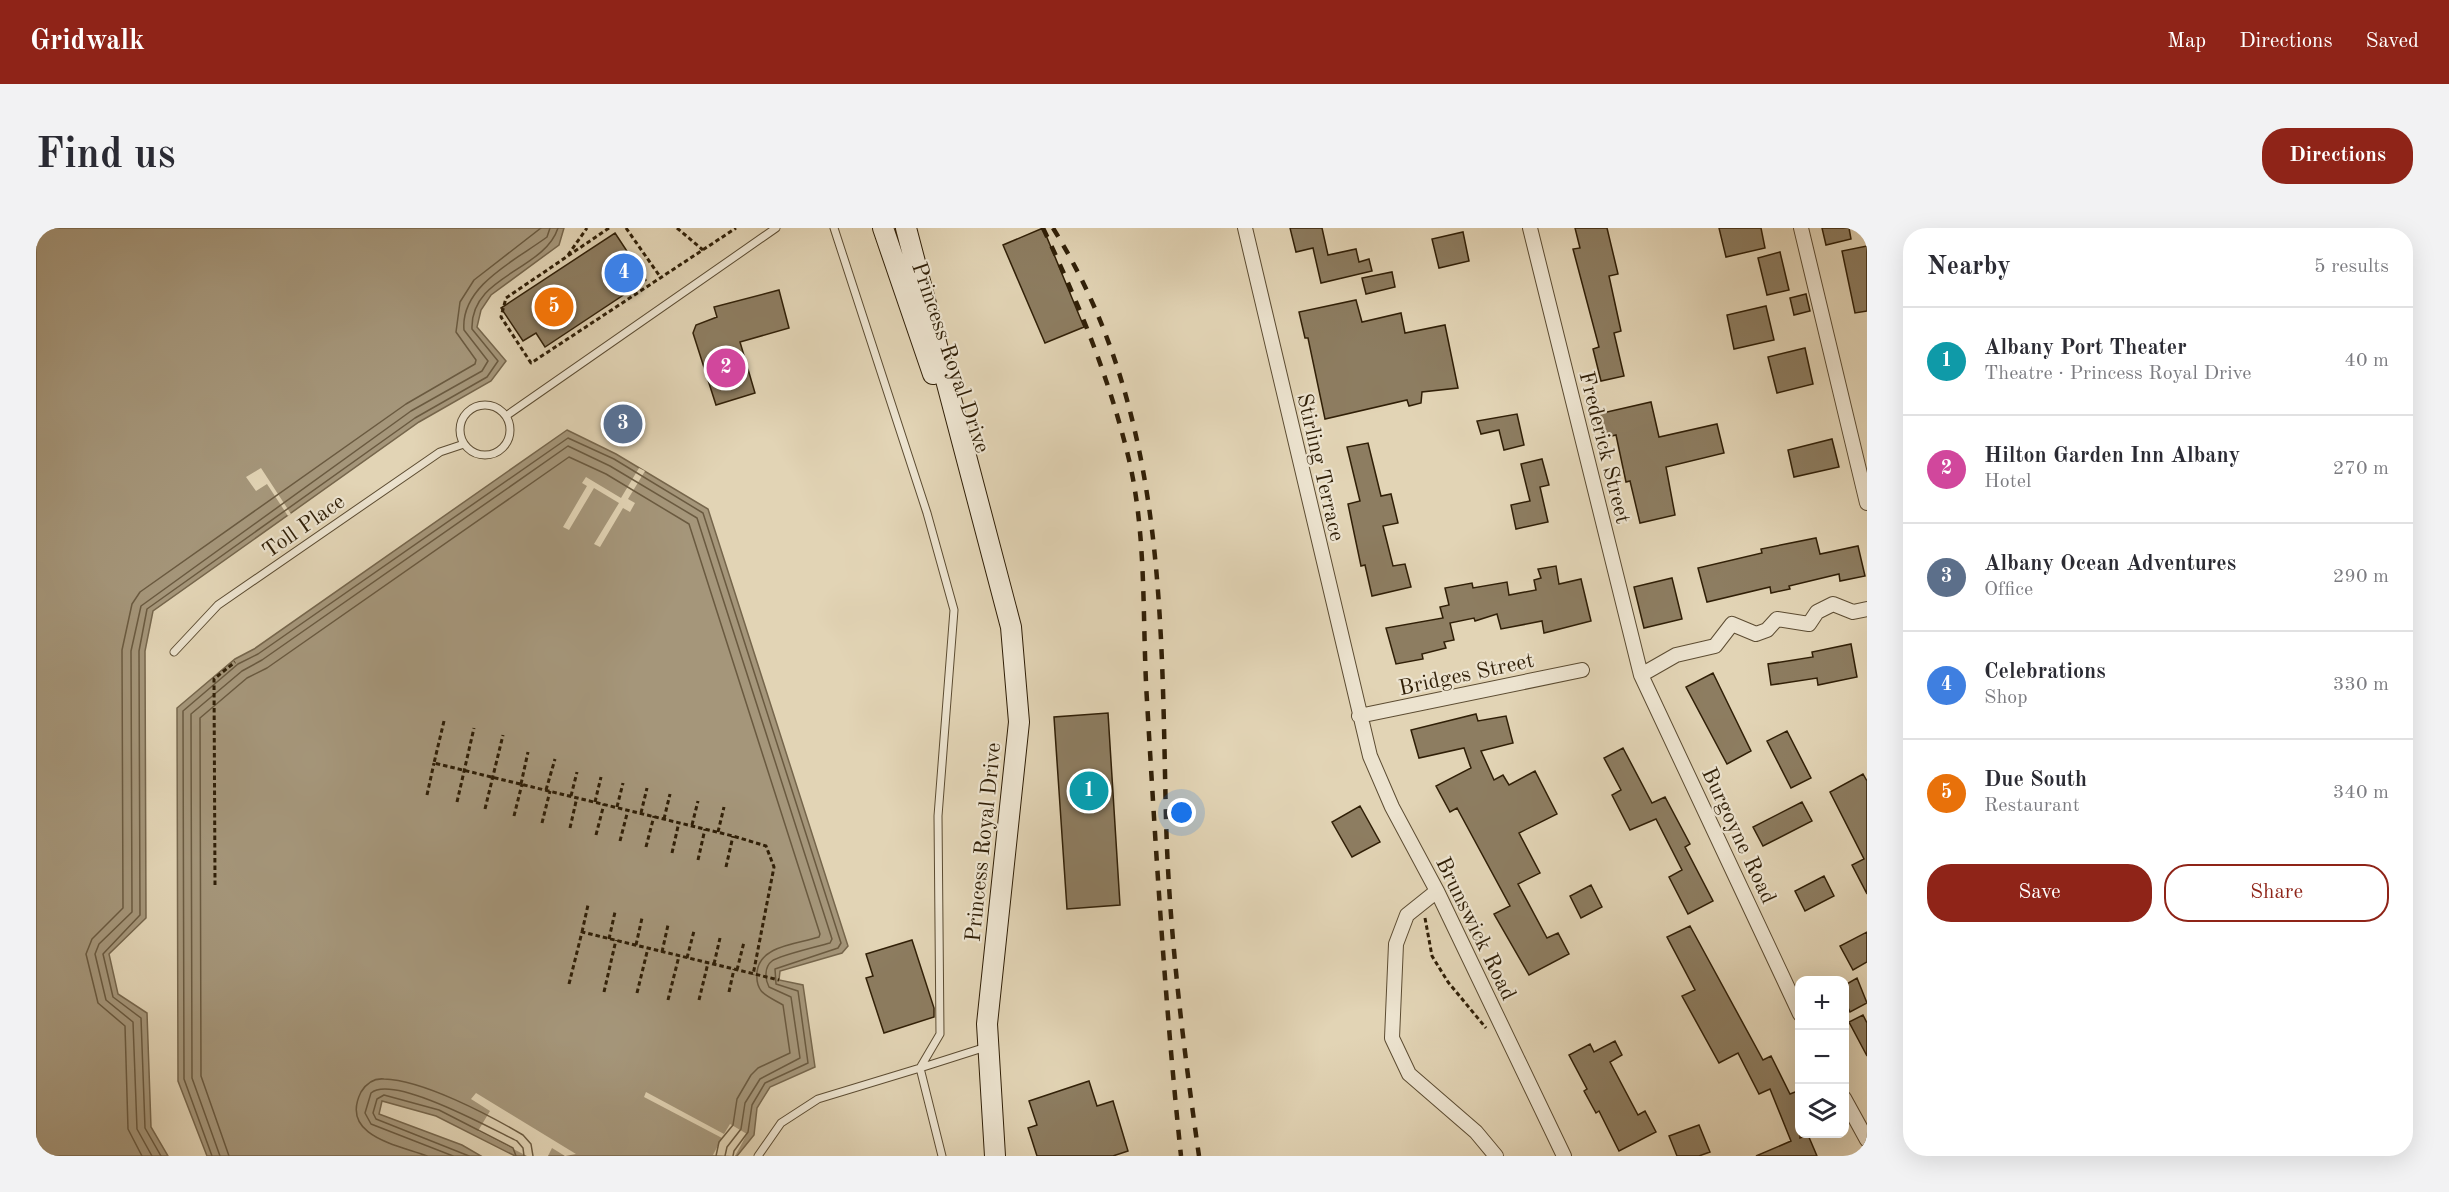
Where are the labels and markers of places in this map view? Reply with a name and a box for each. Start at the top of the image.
pin: 4 [604,250,644,296]
pin: 5 [534,284,574,329]
pin: 2 [706,346,746,390]
pin: 3 [604,402,642,446]
pin: 1 [1070,768,1108,814]

